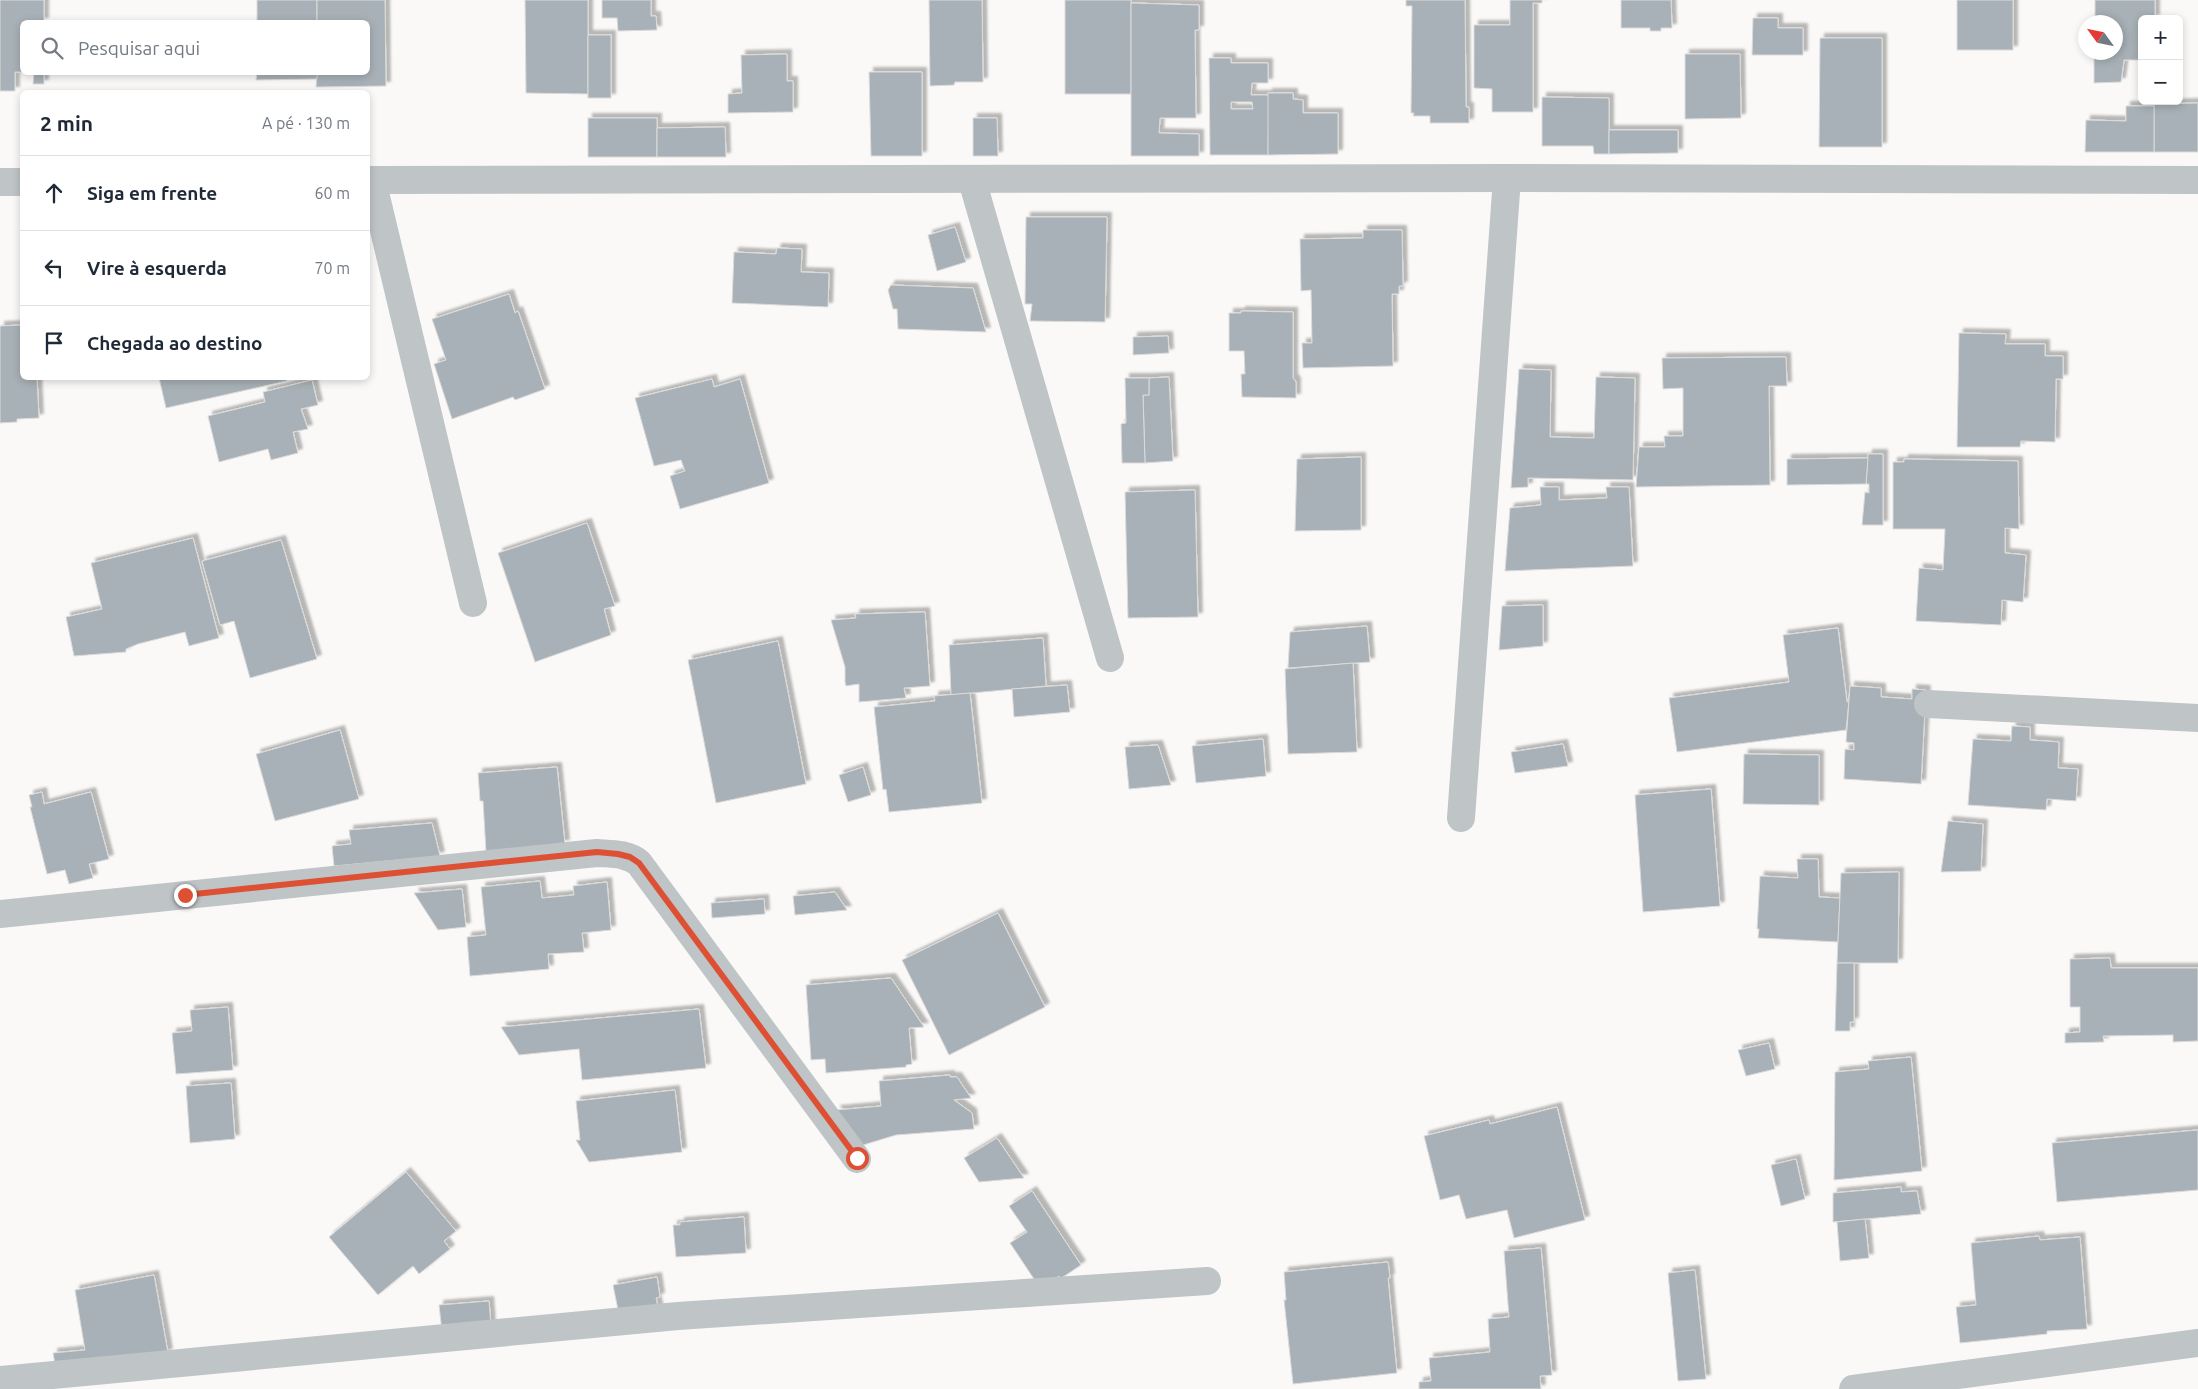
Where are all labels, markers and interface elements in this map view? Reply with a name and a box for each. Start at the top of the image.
north arrow [2078,15,2123,60]
map controls [2138,15,2183,105]
button: + [2138,15,2183,60]
search box [20,20,370,75]
icon: search [38,34,66,62]
text: Pesquisar aqui [78,37,200,59]
button: − [2138,60,2183,105]
text: 2 min [40,111,93,135]
text: A pé · 130 m [262,114,350,132]
icon: ahead [40,179,68,207]
text: Siga em frente [87,182,217,204]
text: 60 m [314,184,350,202]
icon: left [40,254,68,282]
text: Vire à esquerda [87,257,227,279]
text: 70 m [314,259,350,277]
icon: arrive [40,329,68,357]
text: Chegada ao destino [87,332,263,354]
route end [174,884,197,907]
route start [846,1147,869,1170]

